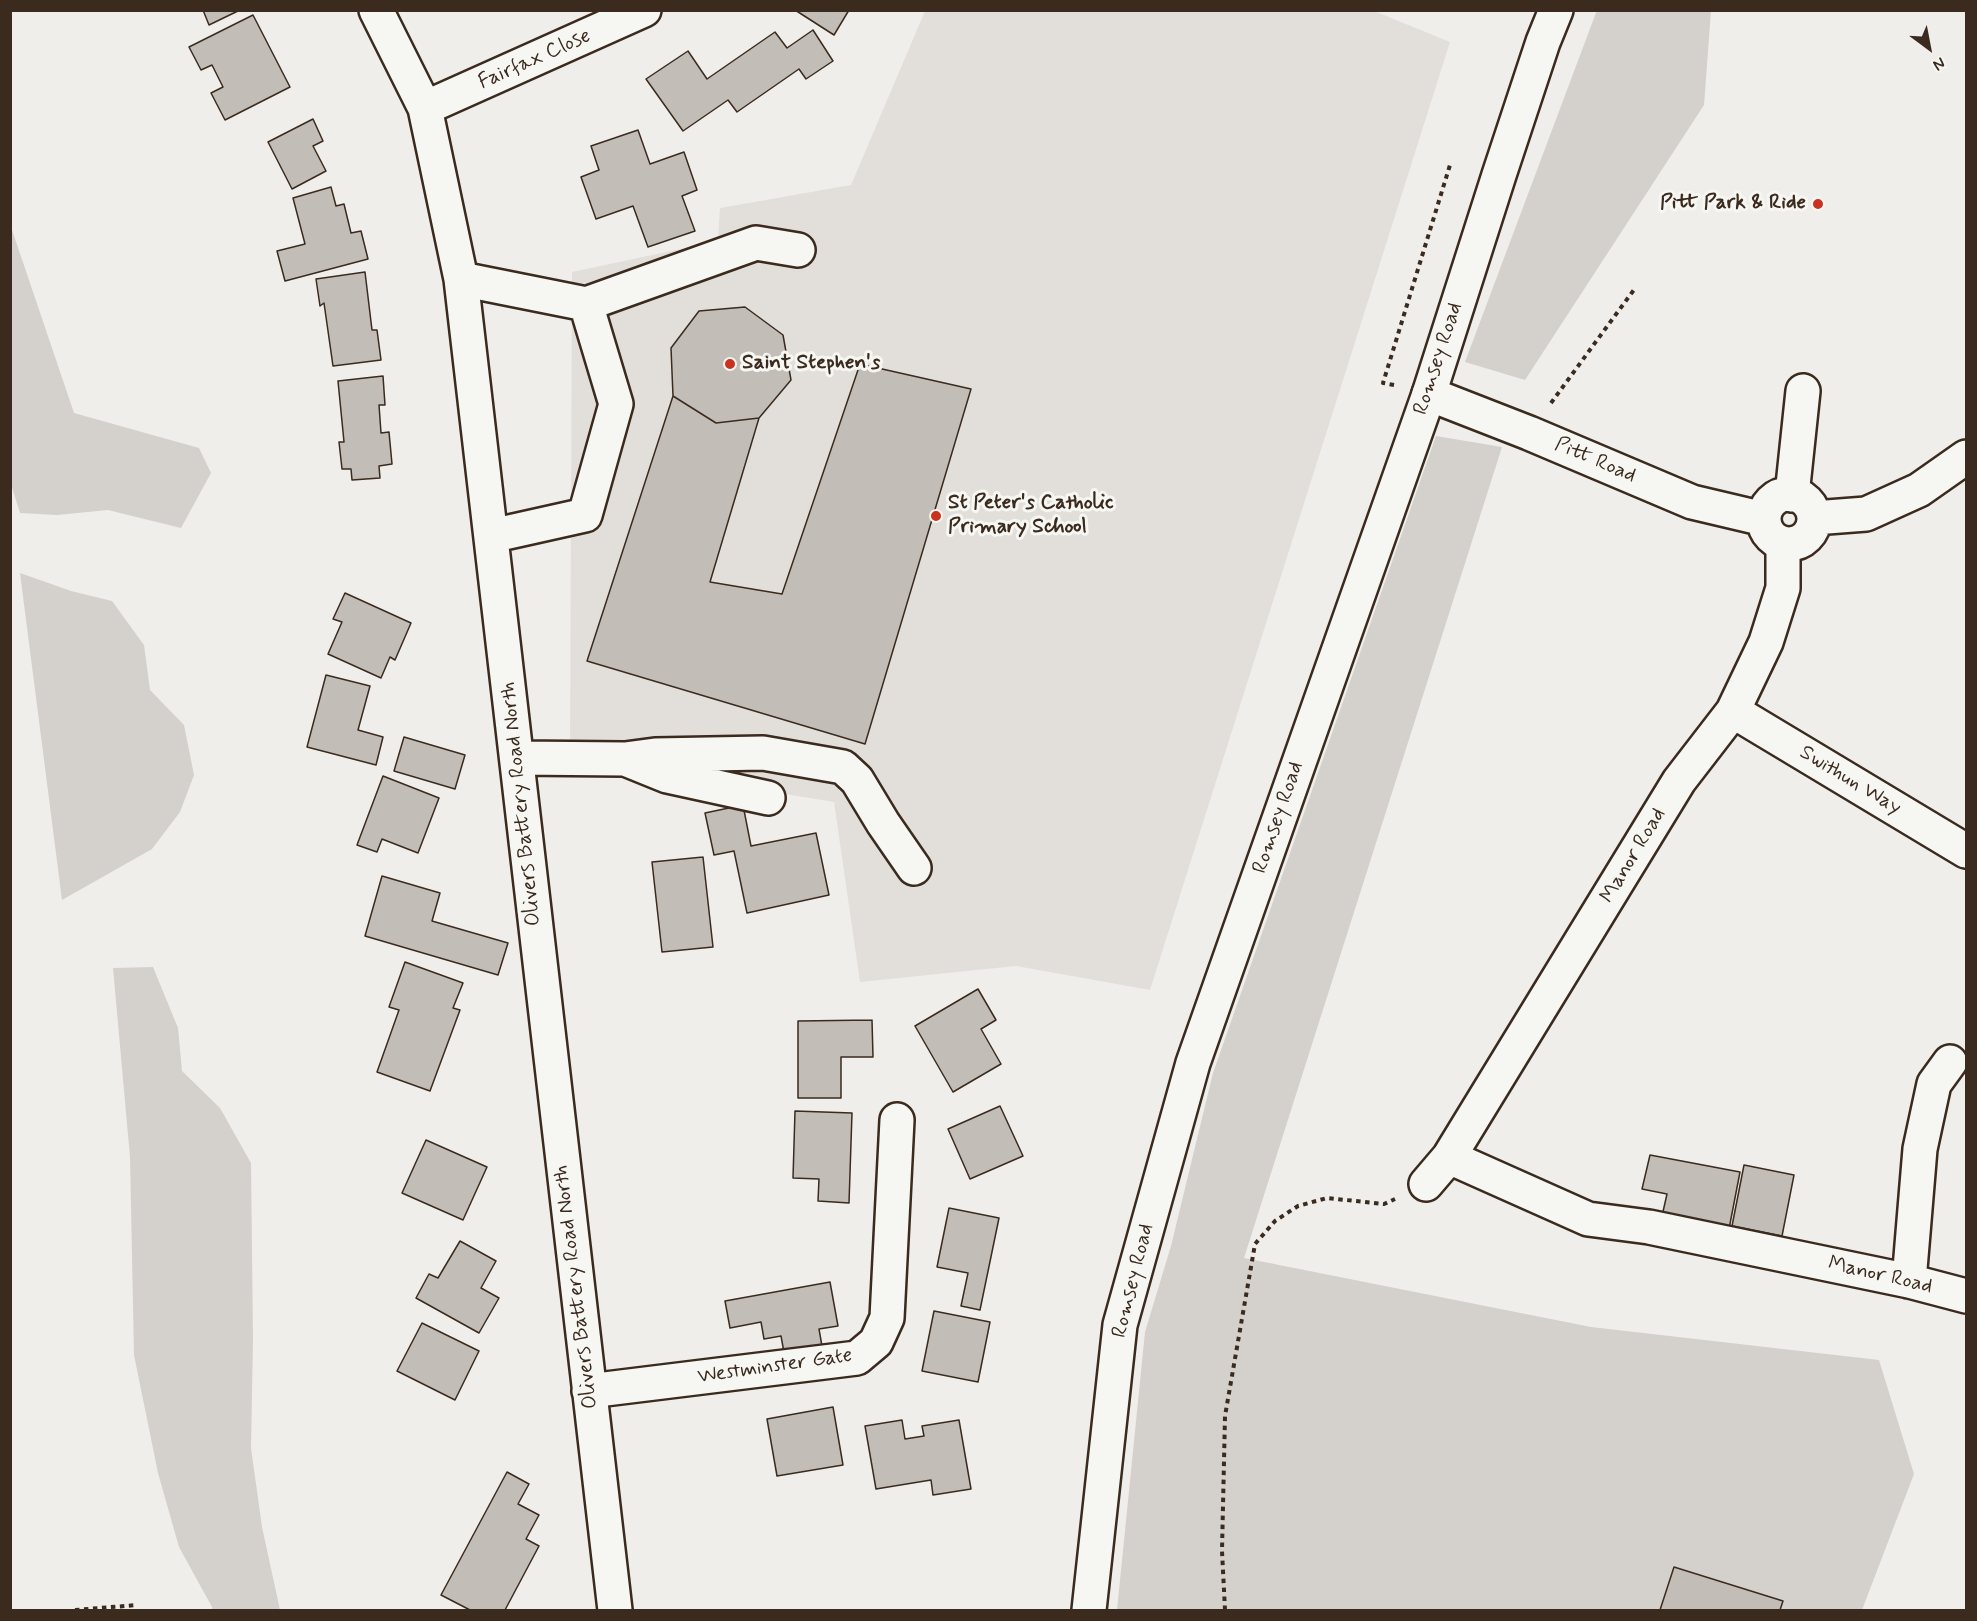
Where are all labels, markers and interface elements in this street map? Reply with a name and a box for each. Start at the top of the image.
north arrow [1899,18,1959,78]
street label: Fairfax Close [475,24,595,96]
text: N [1929,52,1949,75]
place label: Pitt Park & Ride [1660,191,1806,217]
marker: Pitt Park & Ride [1811,197,1825,211]
street label: Romsey Road [1409,300,1469,418]
place label: Saint Stephen's [742,351,880,377]
marker: Saint Stephen's [723,357,737,371]
street label: Pitt Road [1551,433,1639,489]
place label: St Peter's Catholic Primary School [948,491,1114,541]
marker: St Peter's Catholic Primary School [929,509,943,523]
street label: Olivers Battery Road North [497,681,547,927]
street label: Swithun Way [1794,741,1906,821]
street label: Romsey Road [1248,759,1310,877]
street label: Manor Road [1596,804,1672,908]
street label: Olivers Battery Road North [550,1164,604,1410]
street label: Romsey Road [1108,1221,1160,1341]
street label: Manor Road [1825,1252,1935,1300]
street label: Westminster Gate [696,1344,854,1390]

